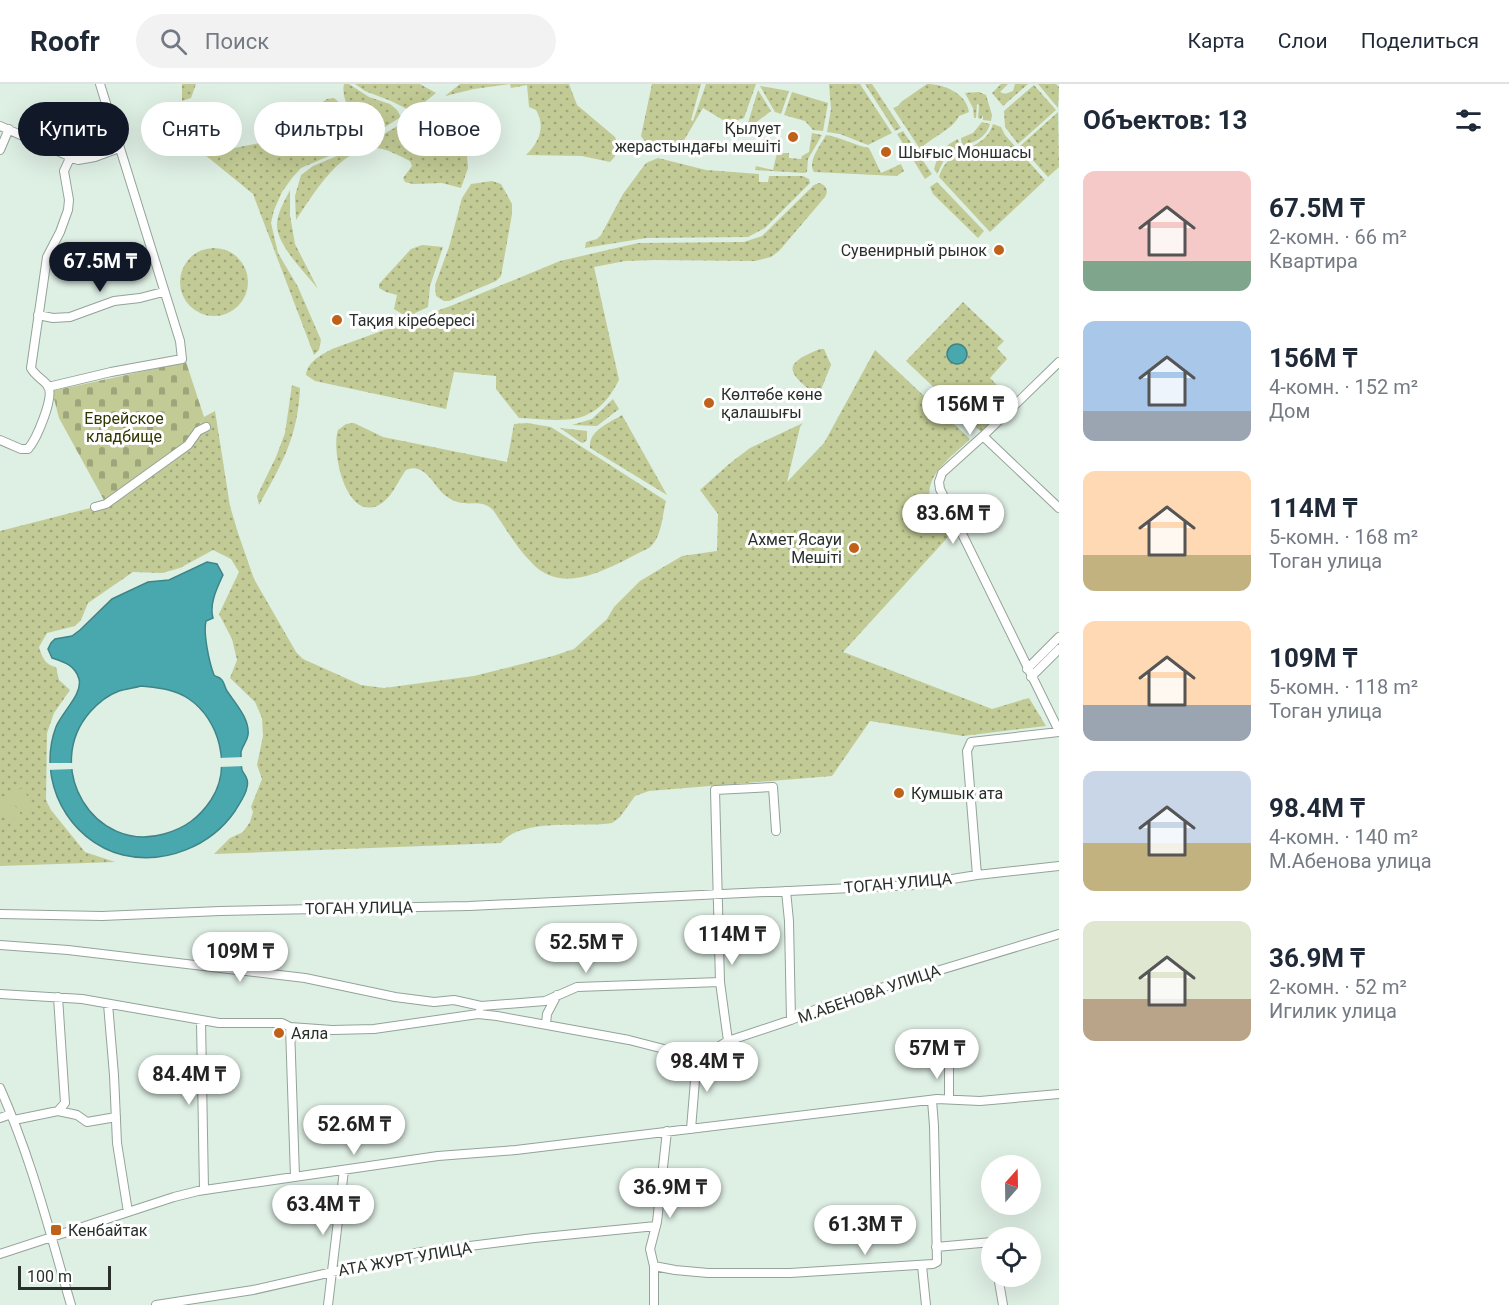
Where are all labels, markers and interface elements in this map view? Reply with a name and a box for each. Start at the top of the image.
search box [136,14,556,68]
text: Roofr [30,25,100,58]
icon: search [157,25,190,58]
text: Поиск [205,29,269,54]
text: Карта [1188,29,1245,53]
text: Слои [1278,29,1328,53]
text: Поделиться [1361,29,1479,53]
chip: Купить [18,102,129,156]
chip: Снять [141,102,242,156]
chip: Фильтры [254,102,385,156]
chip: Новое [397,102,501,156]
icon: filters [1452,104,1485,137]
text: Объектов: 13 [1083,105,1247,135]
place label: Қылует жерастындағы мешіті [615,119,781,156]
marker: Қылует жерастындағы мешіті [786,130,800,144]
place label: Шығыс Моншасы [898,143,1032,162]
marker: Шығыс Моншасы [879,145,893,159]
text: 67.5M ₸ [1269,193,1365,223]
icon: home [1131,195,1203,267]
text: 2-комн. · 66 m² [1269,225,1407,249]
place label: Сувенирный рынок [841,241,987,260]
pin: 67.5M ₸ [45,242,155,293]
marker: Сувенирный рынок [992,243,1006,257]
text: 67.5M ₸ [63,249,137,273]
text: Квартира [1269,249,1358,273]
place label: Тақия кіребересі [349,311,475,330]
marker: Тақия кіребересі [330,313,344,327]
text: 156M ₸ [1269,343,1357,373]
icon: home [1131,345,1203,417]
text: 4-комн. · 152 m² [1269,375,1418,399]
place label: Көлтөбе көне қалашығы [721,385,822,422]
pin: 156M ₸ [921,385,1019,436]
text: 156M ₸ [936,392,1004,416]
marker: Көлтөбе көне қалашығы [702,396,716,410]
text: Дом [1269,399,1310,423]
park label: Еврейское кладбище [84,409,164,446]
text: 114M ₸ [1269,493,1357,523]
pin: 83.6M ₸ [898,494,1008,545]
icon: home [1131,495,1203,567]
text: 83.6M ₸ [916,501,990,525]
text: 5-комн. · 168 m² [1269,525,1418,549]
place label: Ахмет Ясауи Мешіті [748,530,842,567]
marker: Ахмет Ясауи Мешіті [847,541,861,555]
text: Тоган улица [1269,549,1382,573]
text: 109M ₸ [1269,643,1357,673]
icon: home [1131,645,1203,717]
text: 5-комн. · 118 m² [1269,675,1418,699]
text: Тоган улица [1269,699,1382,723]
place label: Кумшык ата [911,784,1003,803]
marker: Кумшык ата [892,786,906,800]
text: 98.4M ₸ [1269,793,1365,823]
icon: home [1131,795,1203,867]
text: 4-комн. · 140 m² [1269,825,1418,849]
text: М.Абенова улица [1269,849,1432,873]
street label: ТОГАН УЛИЦА [843,869,953,897]
street label: ТОГАН УЛИЦА [305,898,414,918]
pin: 114M ₸ [683,915,781,966]
text: 114M ₸ [698,922,766,946]
pin: 52.5M ₸ [531,923,641,974]
text: 52.5M ₸ [549,930,623,954]
pin: 109M ₸ [191,932,289,983]
text: 109M ₸ [206,939,274,963]
text: 36.9M ₸ [1269,943,1365,973]
icon: home [1131,945,1203,1017]
street label: М.АБЕНОВА УЛИЦА [795,961,943,1027]
text: 2-комн. · 52 m² [1269,975,1407,999]
text: Игилик улица [1269,999,1397,1023]
place label: Аяла [291,1024,328,1043]
marker: Аяла [272,1026,286,1040]
pin: 57M ₸ [895,1029,979,1080]
text: 57M ₸ [909,1036,965,1060]
pin: 98.4M ₸ [652,1042,762,1093]
text: 98.4M ₸ [670,1049,744,1073]
pin: 84.4M ₸ [134,1055,244,1106]
text: 84.4M ₸ [152,1062,226,1086]
pin: 52.6M ₸ [299,1105,409,1156]
text: 52.6M ₸ [317,1112,391,1136]
north arrow [981,1155,1041,1215]
map controls [981,1155,1041,1287]
pin: 36.9M ₸ [615,1168,725,1219]
text: 36.9M ₸ [633,1175,707,1199]
pin: 63.4M ₸ [268,1185,378,1236]
text: 63.4M ₸ [286,1192,360,1216]
pin: 61.3M ₸ [810,1205,920,1256]
text: 61.3M ₸ [828,1212,902,1236]
place label: Кенбайтак [68,1221,148,1240]
marker: Кенбайтак [49,1223,63,1237]
button: locate [981,1227,1041,1287]
street label: АТА ЖУРТ УЛИЦА [337,1238,474,1280]
scale bar [18,1263,111,1290]
text: 100 m [27,1267,72,1286]

